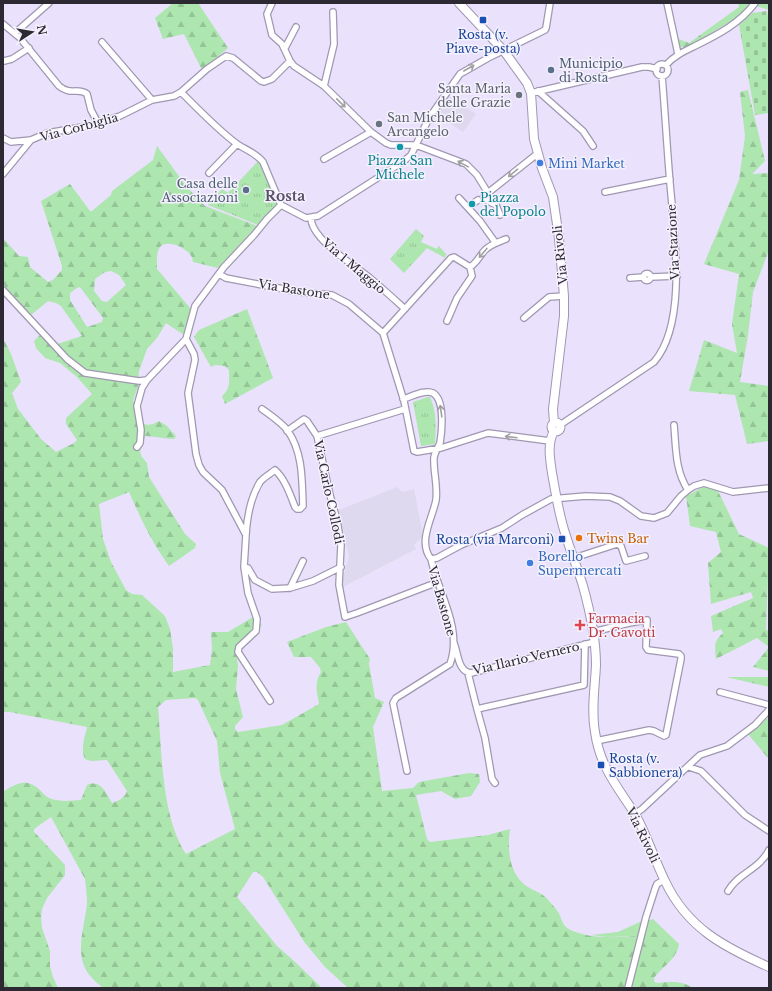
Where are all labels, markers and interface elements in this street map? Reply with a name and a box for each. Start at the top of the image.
north arrow [12,12,52,52]
marker: Rosta (v. Piave-posta) [478,15,488,25]
text: N [34,23,50,37]
place label: Rosta (v. Piave-posta) [446,27,520,56]
place label: Municipio di Rosta [559,56,623,85]
one-way arrow [463,64,475,72]
marker: Municipio di Rosta [546,65,556,75]
place label: Santa Maria delle Grazie [437,81,511,110]
marker: Santa Maria delle Grazie [514,90,524,100]
one-way arrow [336,98,346,108]
street label: Via Corbiglia [37,109,120,145]
place label: San Michele Arcangelo [386,110,463,139]
marker: San Michele Arcangelo [374,119,384,129]
marker: Piazza San Michele [395,142,405,152]
place label: Piazza San Michele [368,153,432,182]
place label: Mini Market [548,156,625,171]
marker: Mini Market [535,158,545,168]
one-way arrow [458,160,470,167]
one-way arrow [507,169,518,178]
place label: Casa delle Associazioni [161,176,238,205]
marker: Casa delle Associazioni [241,185,251,195]
district label: Rosta [265,187,305,205]
place label: Piazza del Popolo [480,190,546,219]
marker: Piazza del Popolo [467,199,477,209]
street label: Via Stazione [664,204,683,281]
street label: Via Rivoli [549,225,571,286]
street label: Via 1 Maggio [318,234,389,297]
one-way arrow [479,248,487,259]
street label: Via Bastone [256,276,331,302]
one-way arrow [437,405,445,418]
one-way arrow [505,433,518,441]
street label: Via Carlo Collodi [310,438,347,545]
place label: Twins Bar [587,531,649,546]
place label: Rosta (via Marconi) [436,532,554,547]
marker: Twins Bar [574,533,584,543]
marker: Rosta (via Marconi) [557,534,567,544]
place label: Borello Supermercati [538,549,622,578]
marker: Borello Supermercati [525,558,535,568]
street label: Via Bastone [425,563,459,638]
place label: Farmacia Dr. Gavotti [588,611,655,640]
marker: Farmacia Dr. Gavotti [575,620,585,630]
street label: Via Ilario Vernero [470,638,581,678]
place label: Rosta (v. Sabbionera) [609,751,682,780]
marker: Rosta (v. Sabbionera) [596,760,606,770]
street label: Via Rivoli [623,804,663,865]

